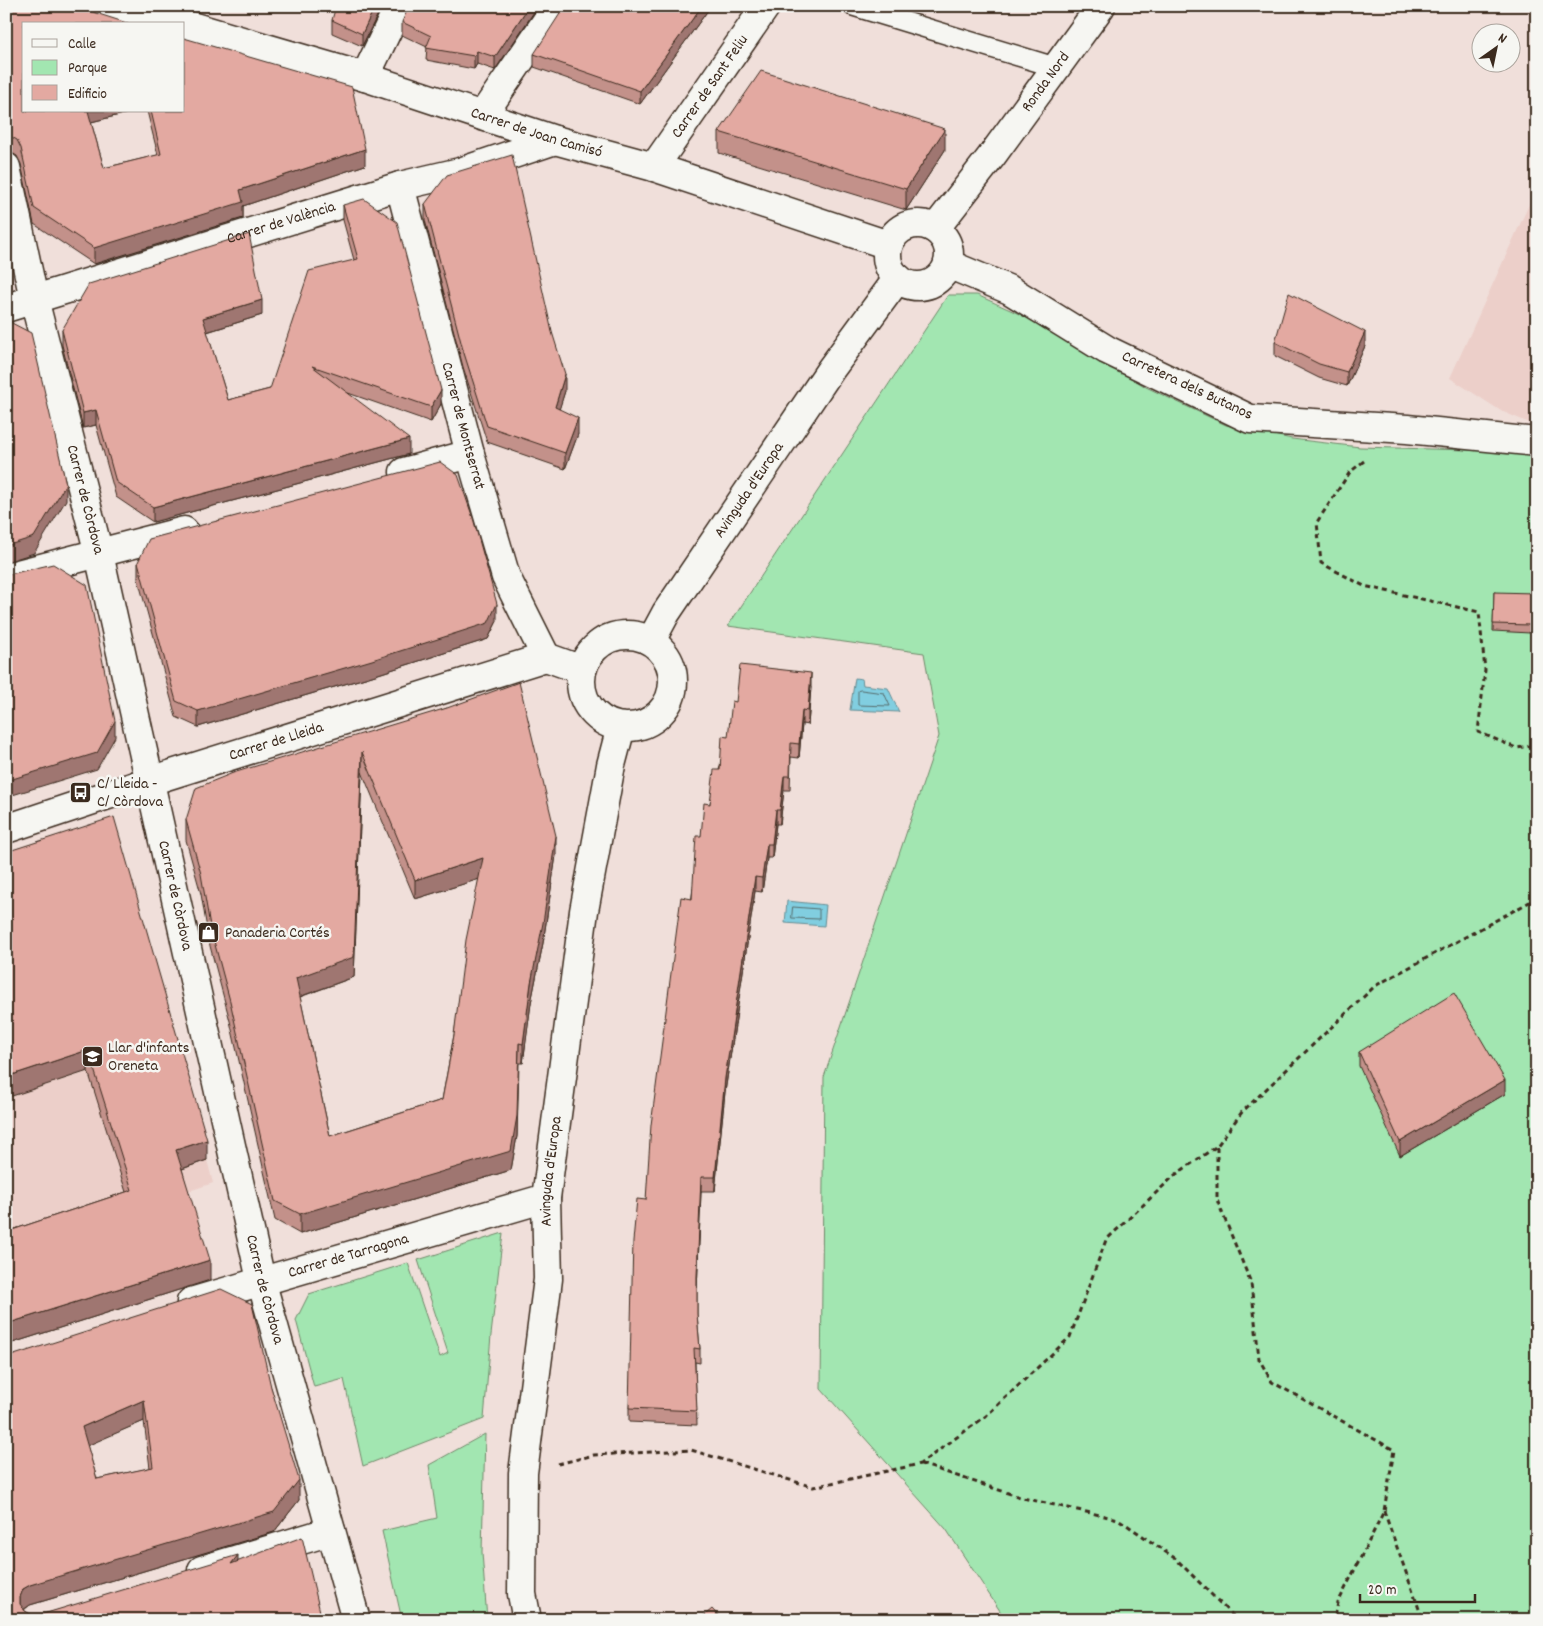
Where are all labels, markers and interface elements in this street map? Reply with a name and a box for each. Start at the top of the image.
legend [22,22,185,112]
north arrow [1470,22,1520,72]
text: N [1494,29,1510,49]
street label: Carrer de Sant Feliu [666,30,754,143]
text: Calle [68,34,97,56]
street label: Ronda Nord [1016,47,1075,117]
text: Parque [68,58,108,80]
text: Edificio [68,84,107,106]
street label: Carrer de Joan Camisó [468,101,605,164]
street label: Carrer de València [224,195,339,250]
street label: Carretera dels Butanos [1118,346,1257,427]
street label: Carrer de Montserrat [435,360,491,492]
street label: Avinguda d'Europa [708,437,790,543]
street label: Carrer de Còrdova [60,443,110,557]
street label: Carrer de Lleida [226,716,327,767]
place label: C/ Lleida - C/ Còrdova [97,773,163,814]
bus stop icon: C/ Lleida - C/ Còrdova [69,781,93,805]
street label: Carrer de Còrdova [152,838,199,953]
shop icon: Panaderia Cortés [197,921,221,945]
place label: Panaderia Cortés [225,922,330,945]
place label: Llar d'infants Oreneta [108,1037,190,1078]
school or university icon: Llar d'infants Oreneta [80,1045,104,1069]
street label: Avinguda d'Europa [534,1114,568,1227]
street label: Carrer de Tarragona [285,1227,412,1284]
street label: Carrer de Còrdova [240,1233,290,1347]
scale bar [1360,1571,1476,1603]
text: 20 m [1368,1580,1396,1602]

